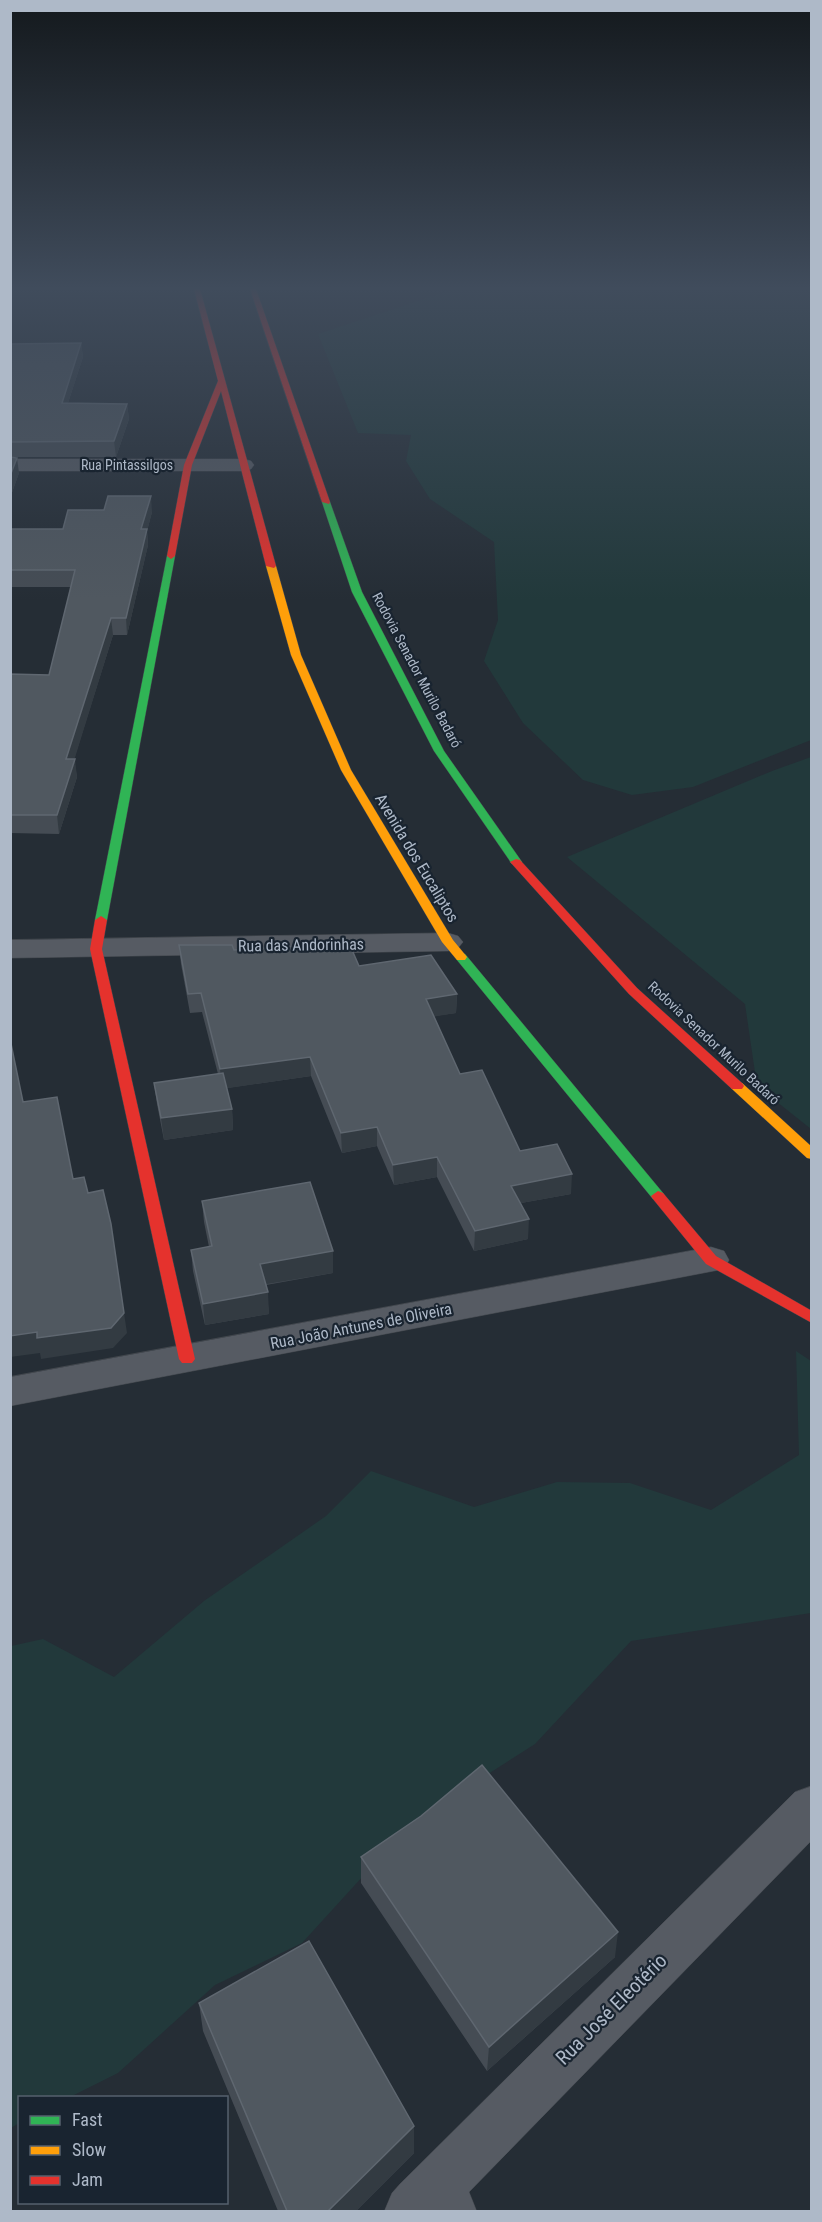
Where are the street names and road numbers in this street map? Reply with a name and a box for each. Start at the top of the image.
street label: Rua Pintassilgos [81,457,173,473]
street label: Rodovia Senador Murilo Badaró [369,590,465,750]
street label: Avenida dos Eucaliptos [371,790,463,926]
street label: Rua das Andorinhas [238,934,364,956]
street label: Rodovia Senador Murilo Badaró [645,978,783,1108]
street label: Rua João Antunes de Oliveira [269,1299,453,1353]
street label: Rua José Eleotério [550,1948,672,2070]

